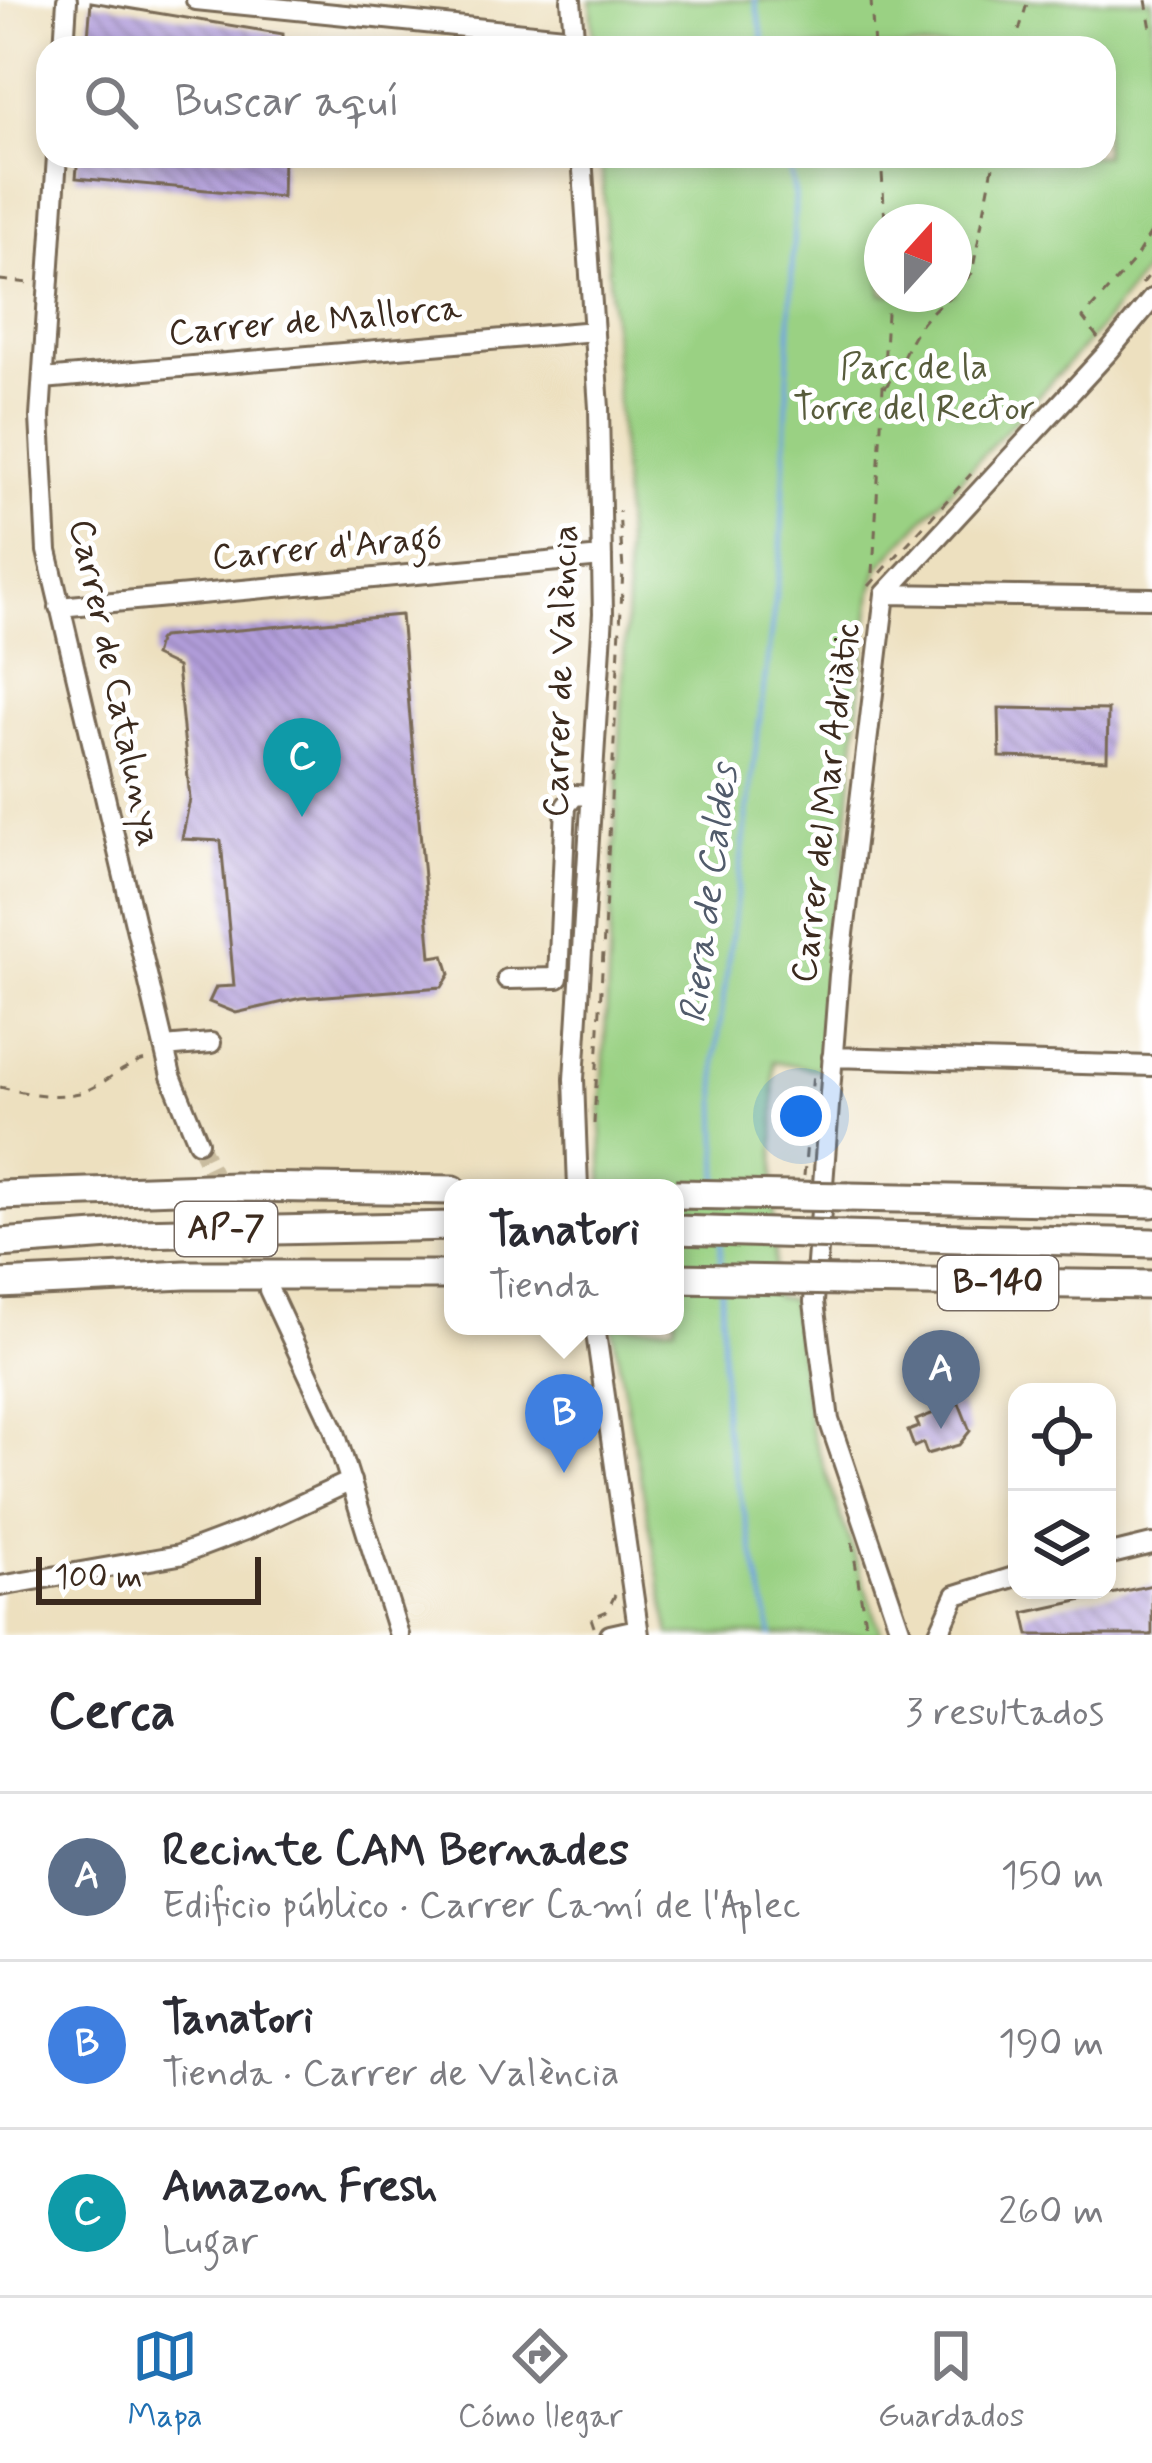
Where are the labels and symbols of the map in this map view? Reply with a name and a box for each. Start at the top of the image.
north arrow [864,204,972,312]
street label: Carrer de Mallorca [167,286,464,358]
park label: Parc de la Torre del Rector [793,345,1035,433]
street label: Carrer de Catalunya [56,515,172,851]
street label: Carrer d'Aragó [210,516,444,585]
street label: Carrer de València [533,524,591,818]
street label: Carrer del Mar Adriàtic [782,620,872,986]
pin: C [263,718,341,817]
water label: Riera de Caldes [669,758,752,1026]
your location [771,1086,831,1146]
road number: AP-7 [175,1202,277,1256]
road number: B-140 [938,1256,1058,1310]
pin: A [902,1330,980,1429]
pin: B [525,1374,603,1473]
scale bar [36,1551,261,1604]

